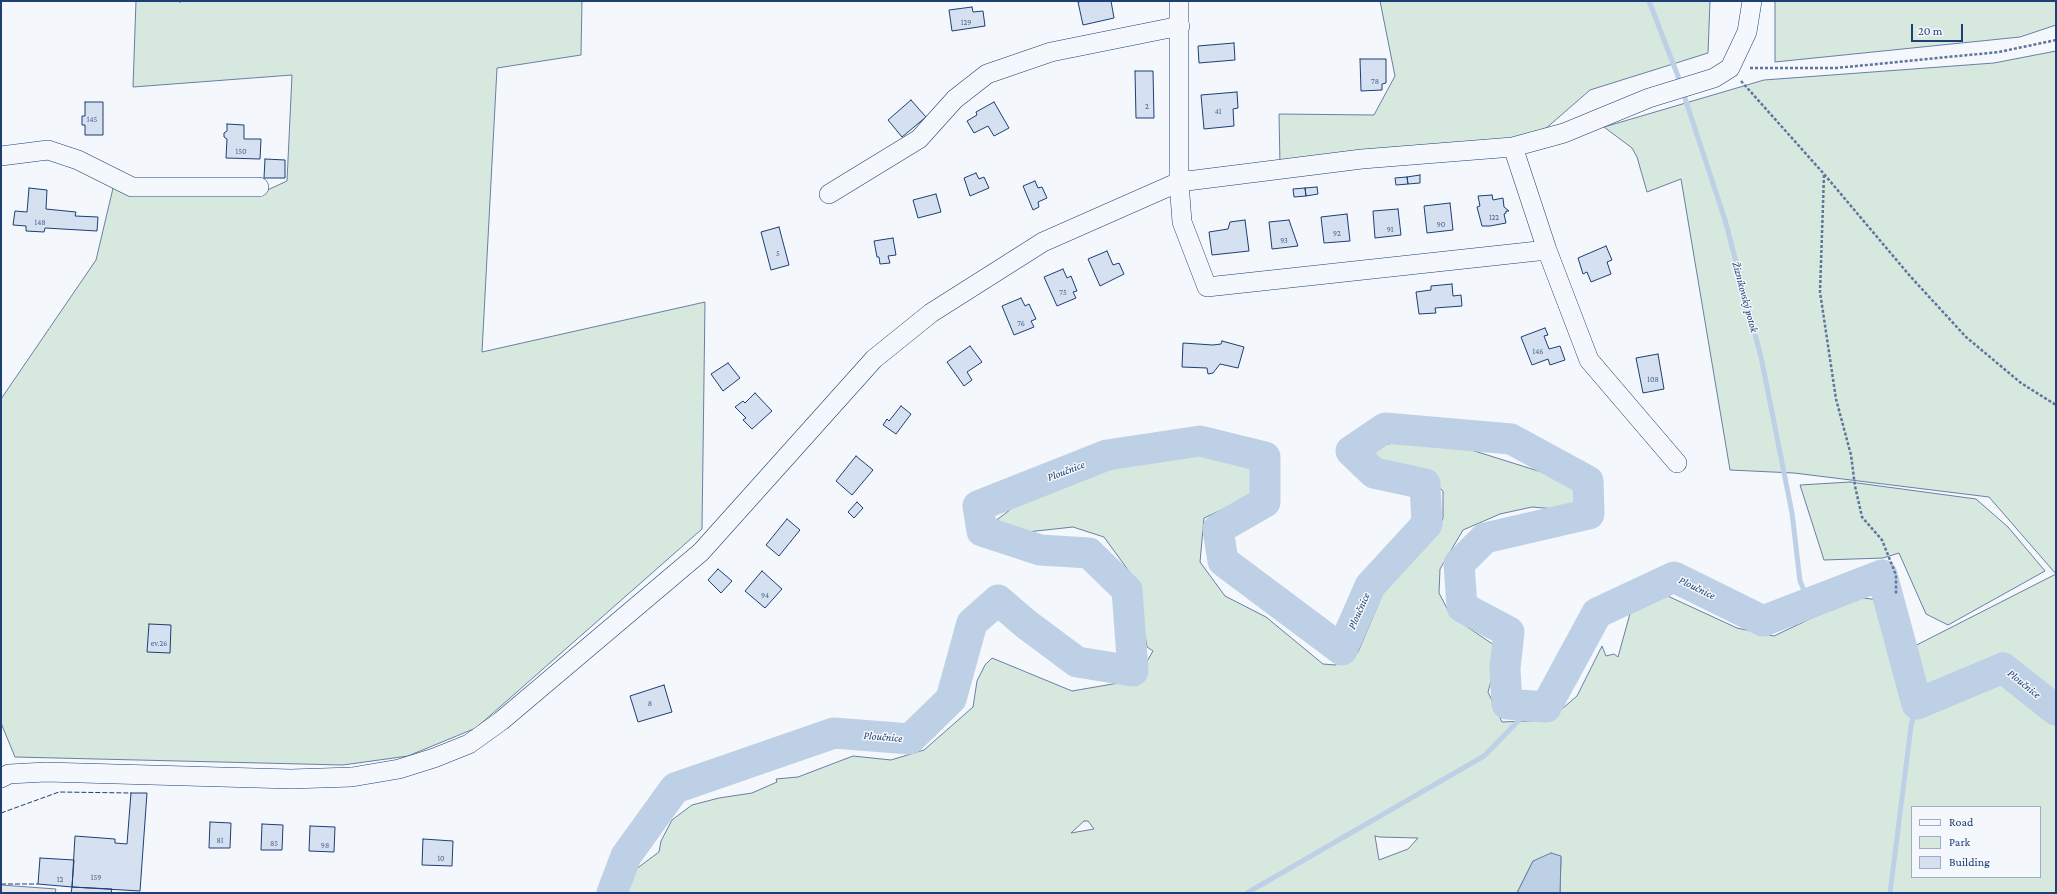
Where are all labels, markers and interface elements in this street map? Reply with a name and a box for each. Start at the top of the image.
scale bar [1913,16,1965,42]
house number: 129 [961,18,971,28]
text: 20 m [1918,24,1942,38]
house number: 78 [1371,77,1379,87]
house number: 2 [1145,102,1149,112]
house number: 41 [1215,107,1221,117]
house number: 145 [87,115,97,125]
house number: 150 [236,147,246,157]
house number: 122 [1489,213,1499,223]
house number: 148 [34,218,46,228]
house number: 90 [1437,220,1445,230]
house number: 91 [1387,225,1393,235]
house number: 92 [1333,229,1341,239]
house number: 93 [1280,236,1288,246]
house number: 5 [776,249,780,259]
water label: Žizníkovský potok [1729,260,1761,334]
house number: 75 [1059,288,1067,298]
house number: 76 [1017,319,1025,329]
house number: 146 [1533,347,1543,357]
house number: 108 [1647,375,1659,385]
water label: Ploučnice [1046,458,1086,484]
water label: Ploučnice [1677,574,1717,602]
house number: 94 [761,591,769,601]
water label: Ploučnice [1345,591,1373,631]
house number: ev.26 [151,639,167,649]
water label: Ploučnice [2005,667,2043,701]
house number: 8 [648,699,652,709]
water label: Ploučnice [863,729,903,745]
legend [1911,806,2041,878]
text: Road [1949,815,1973,829]
text: Park [1949,835,1970,849]
house number: 81 [217,836,223,846]
house number: 85 [270,839,278,849]
house number: 98 [321,841,329,851]
house number: 10 [437,854,445,864]
text: Building [1949,855,1990,869]
house number: 159 [91,873,101,883]
house number: 12 [57,875,63,885]

